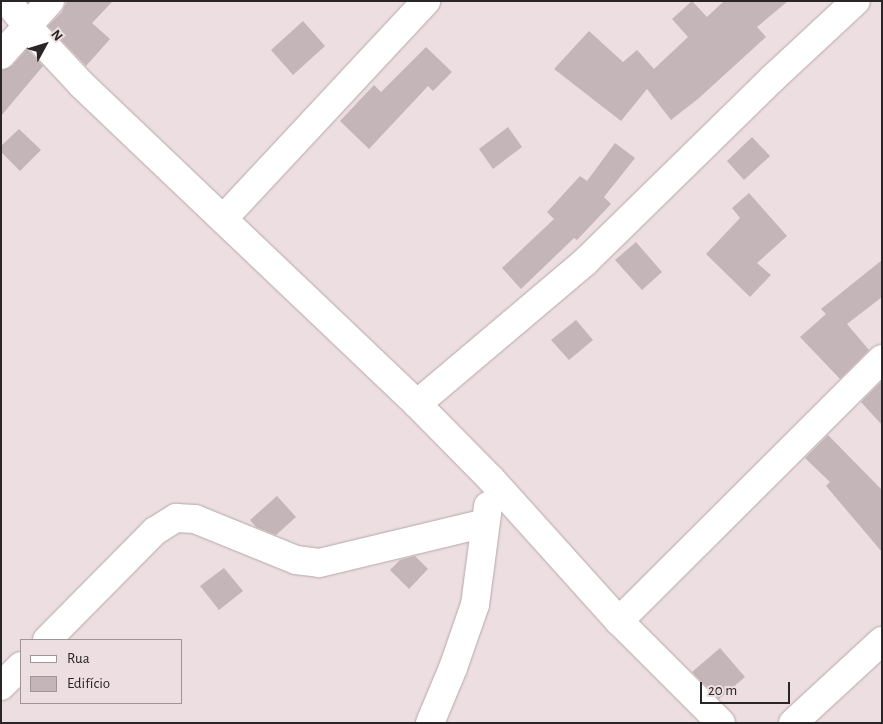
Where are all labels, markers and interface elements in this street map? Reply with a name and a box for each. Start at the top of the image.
north arrow [20,20,70,70]
text: N [48,27,65,44]
legend [20,639,182,704]
text: Rua [67,651,90,666]
scale bar [703,672,793,704]
text: Edifício [67,676,110,691]
text: 20 m [708,683,737,698]

